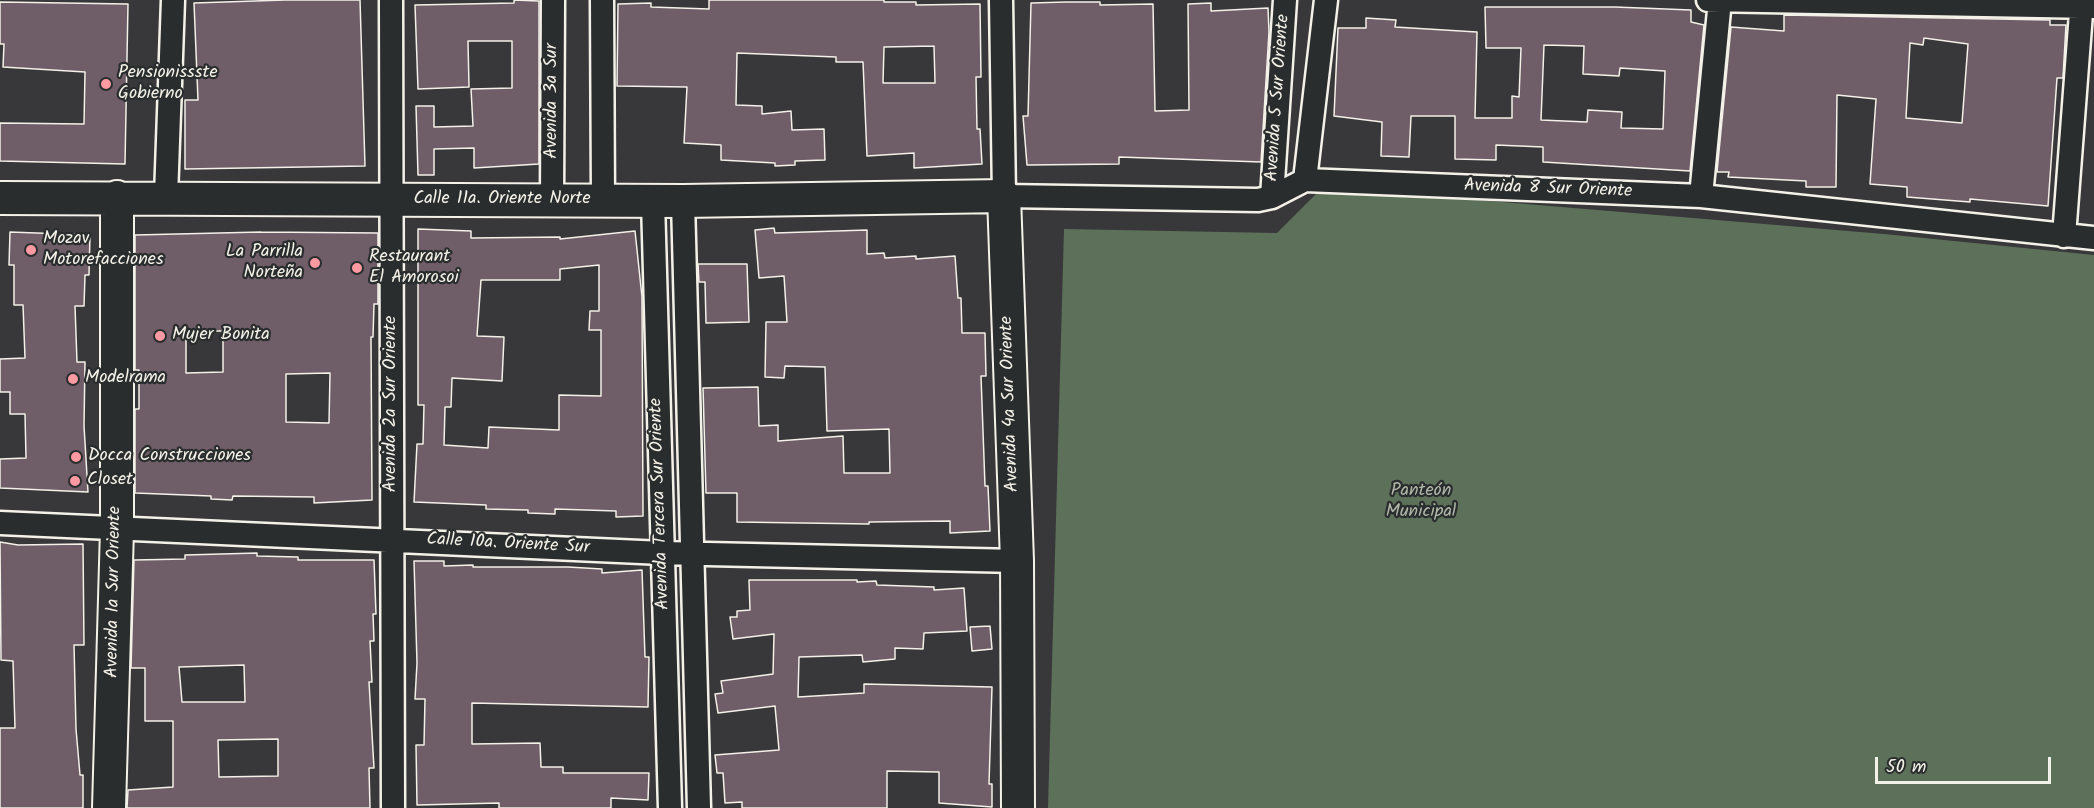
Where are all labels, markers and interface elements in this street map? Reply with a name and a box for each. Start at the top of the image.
street label: Avenida 5 Sur Oriente [1262,14,1296,182]
street label: Avenida 3a Sur [542,43,564,159]
place label: Pensionissste Gobierno [118,63,218,106]
marker: Pensionissste Gobierno [99,77,113,91]
street label: Avenida 8 Sur Oriente [1463,176,1633,204]
street label: Calle 11a. Oriente Norte [413,189,591,211]
place label: Mozav Motorefacciones [43,229,164,272]
place label: La Parrilla Norteña [226,242,303,284]
marker: Mozav Motorefacciones [24,243,38,257]
place label: Restaurant El Amorosoi [369,247,459,290]
marker: La Parrilla Norteña [308,256,322,270]
marker: Restaurant El Amorosoi [350,261,364,275]
street label: Avenida 2a Sur Oriente [381,316,403,492]
street label: Avenida 4a Sur Oriente [997,316,1025,492]
place label: Mujer Bonita [172,325,270,347]
marker: Mujer Bonita [153,329,167,343]
place label: Modelrama [85,368,166,390]
marker: Modelrama [66,372,80,386]
street label: Avenida Tercera Sur Oriente [647,398,675,610]
place label: Docca Construcciones [88,446,251,468]
marker: Docca Construcciones [69,450,83,464]
place label: Closet [87,470,133,492]
marker: Closet [68,474,82,488]
park label: Panteón Municipal [1386,481,1456,524]
street label: Avenida 1a Sur Oriente [103,506,127,678]
street label: Calle 10a. Oriente Sur [426,530,590,560]
scale bar [1878,745,2054,783]
text: 50 m [1886,753,1926,782]

